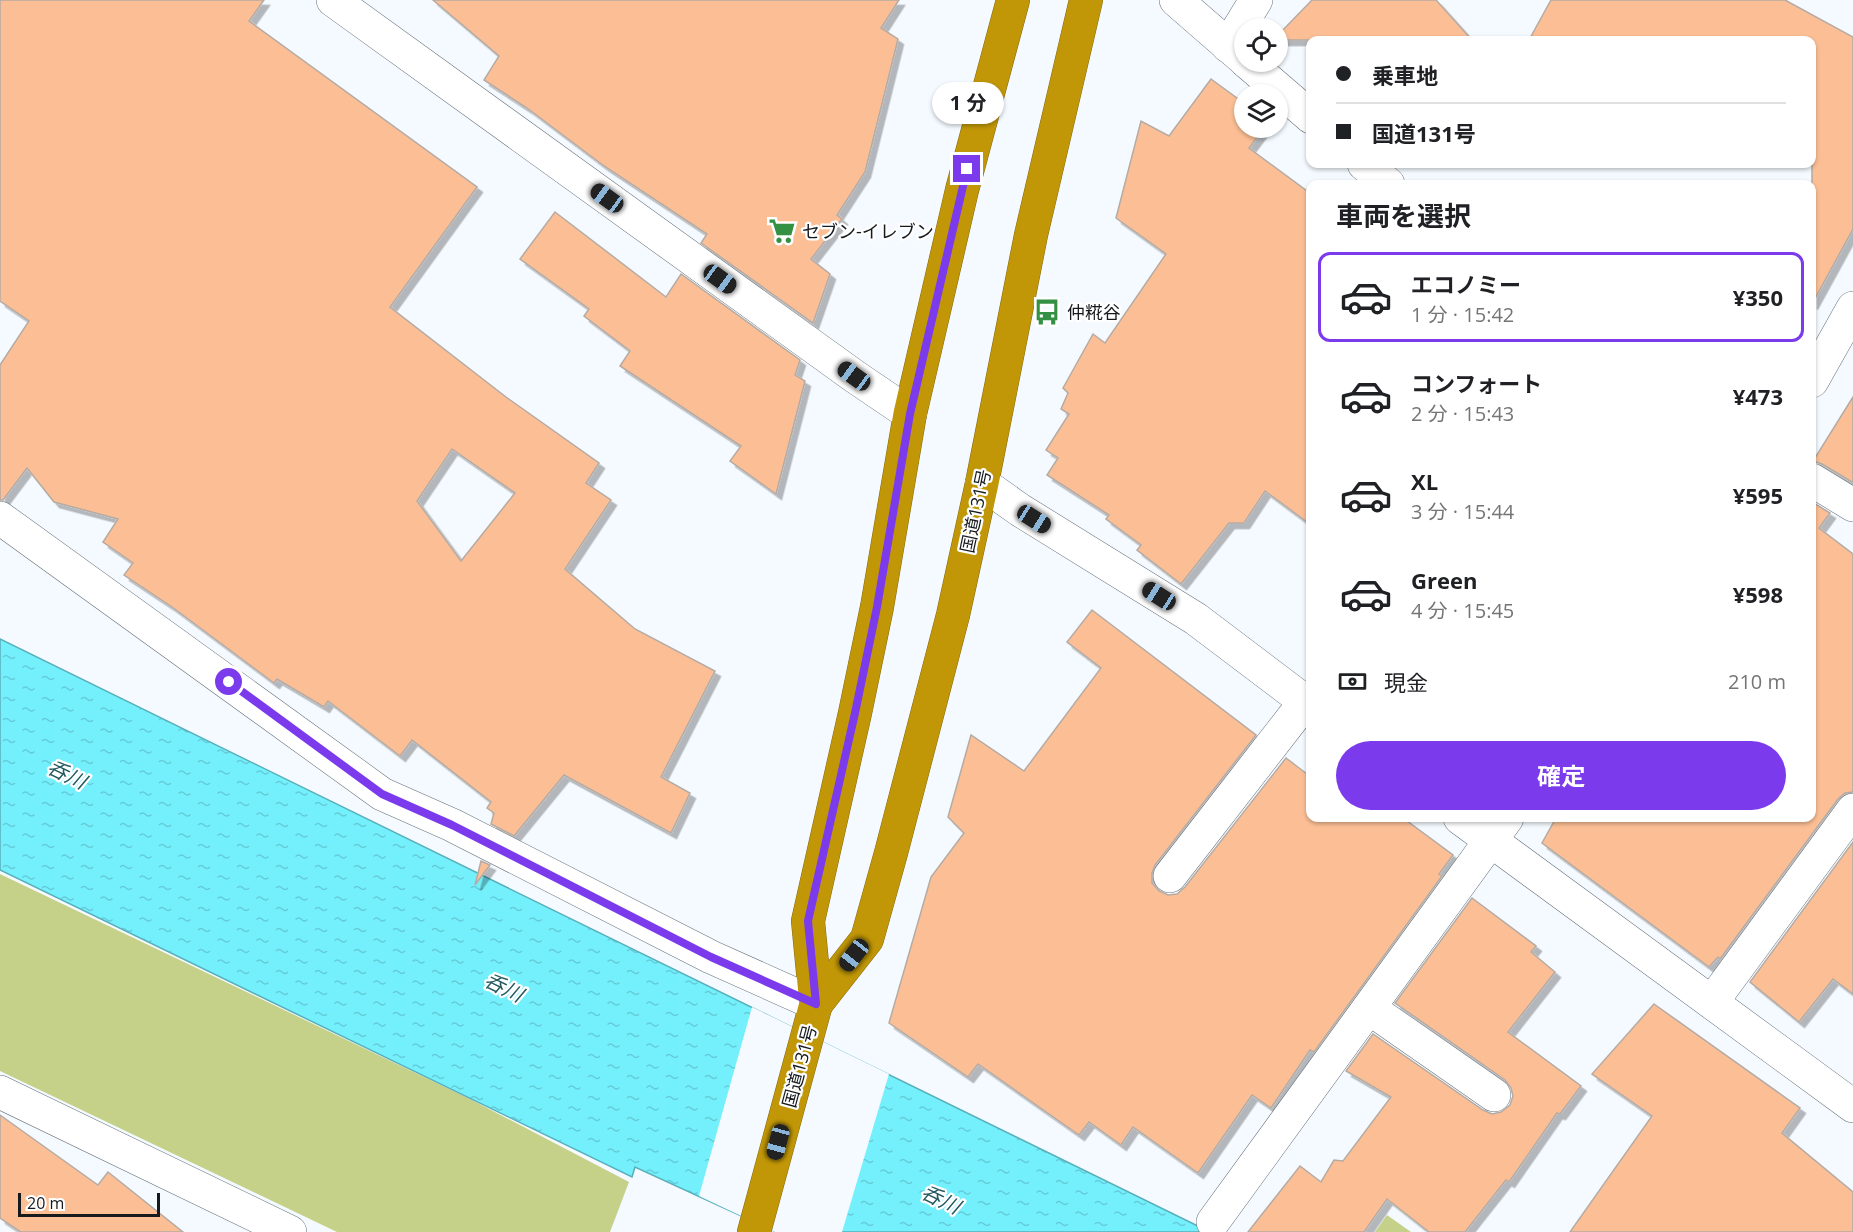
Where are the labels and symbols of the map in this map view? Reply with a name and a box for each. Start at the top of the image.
callout: 1 分 [931,82,1003,124]
route end [953,155,980,182]
car [587,180,627,216]
supermarket icon: セブン-イレブン [767,216,797,246]
place label: セブン-イレブン [802,219,934,243]
car [700,261,740,297]
bus stop icon: 仲糀谷 [1032,297,1062,327]
place label: 仲糀谷 [1067,300,1121,324]
car [834,358,874,394]
street label: 国道131号 [954,467,996,555]
car [1014,502,1054,536]
car [1139,579,1179,613]
route start [215,668,242,695]
water label: 呑川 [43,753,93,796]
car [836,935,872,975]
water label: 呑川 [480,966,530,1009]
street label: 国道131号 [776,1022,822,1110]
car [765,1122,791,1162]
water label: 呑川 [917,1178,967,1221]
scale bar [18,1190,160,1218]

